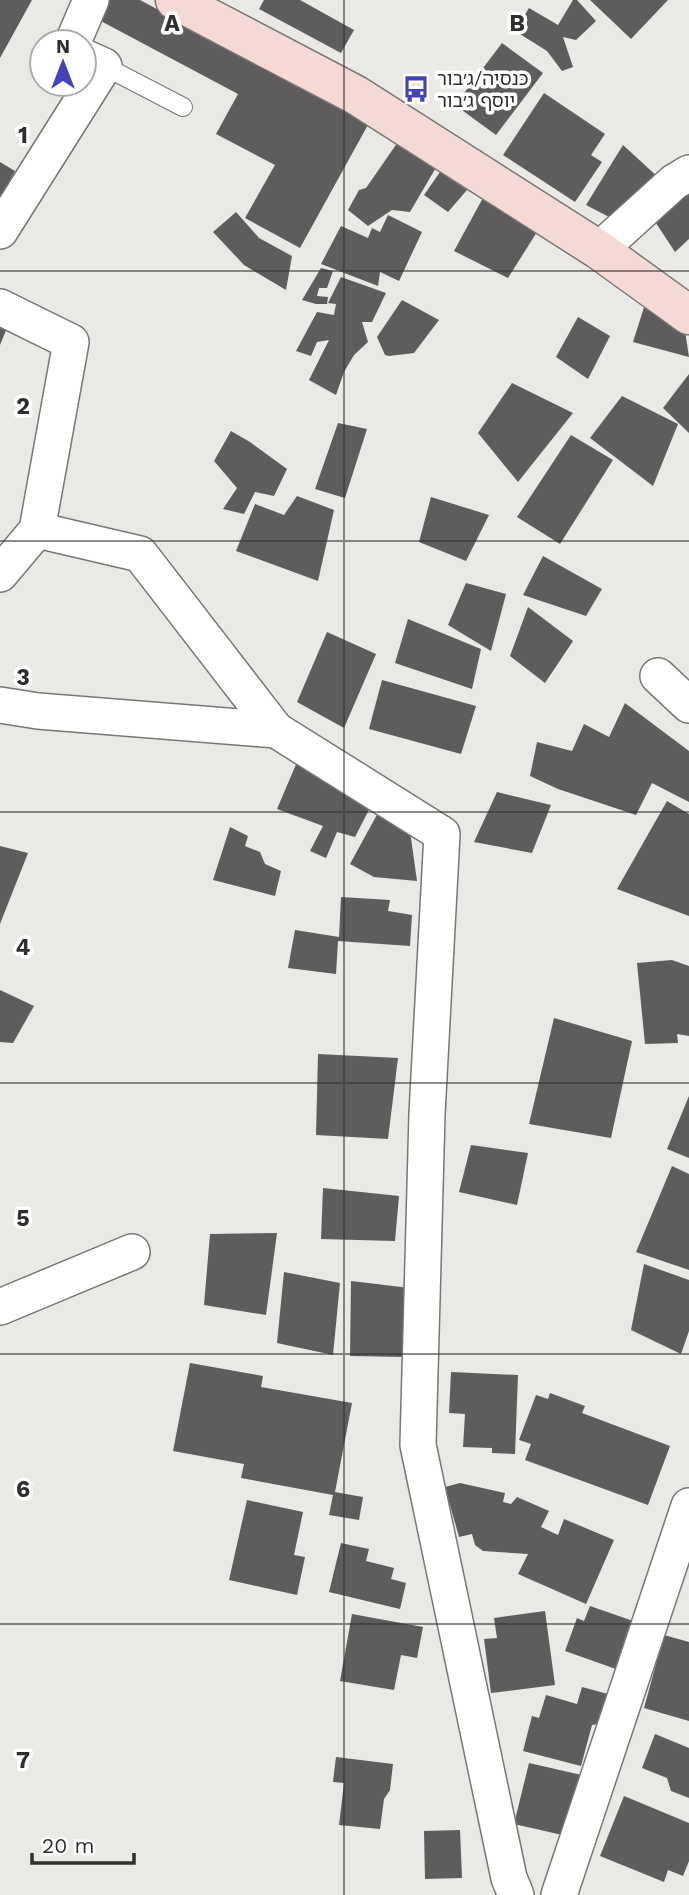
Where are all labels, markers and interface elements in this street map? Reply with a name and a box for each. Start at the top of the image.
text: A [164,10,180,37]
text: B [509,10,525,37]
north arrow [28,28,98,98]
text: N [56,35,70,58]
place label: כנסיה/ג׳בור יוסף ג׳בור [437,67,529,112]
bus stop icon: כנסיה/ג׳בור יוסף ג׳בור [401,74,431,104]
text: 1 [18,122,28,149]
text: 2 [16,393,30,420]
text: 3 [16,664,30,691]
text: 4 [16,934,31,961]
text: 5 [16,1205,30,1232]
text: 6 [16,1476,30,1503]
text: 7 [16,1747,30,1774]
scale bar [32,1822,133,1866]
text: 20 m [42,1833,94,1858]

